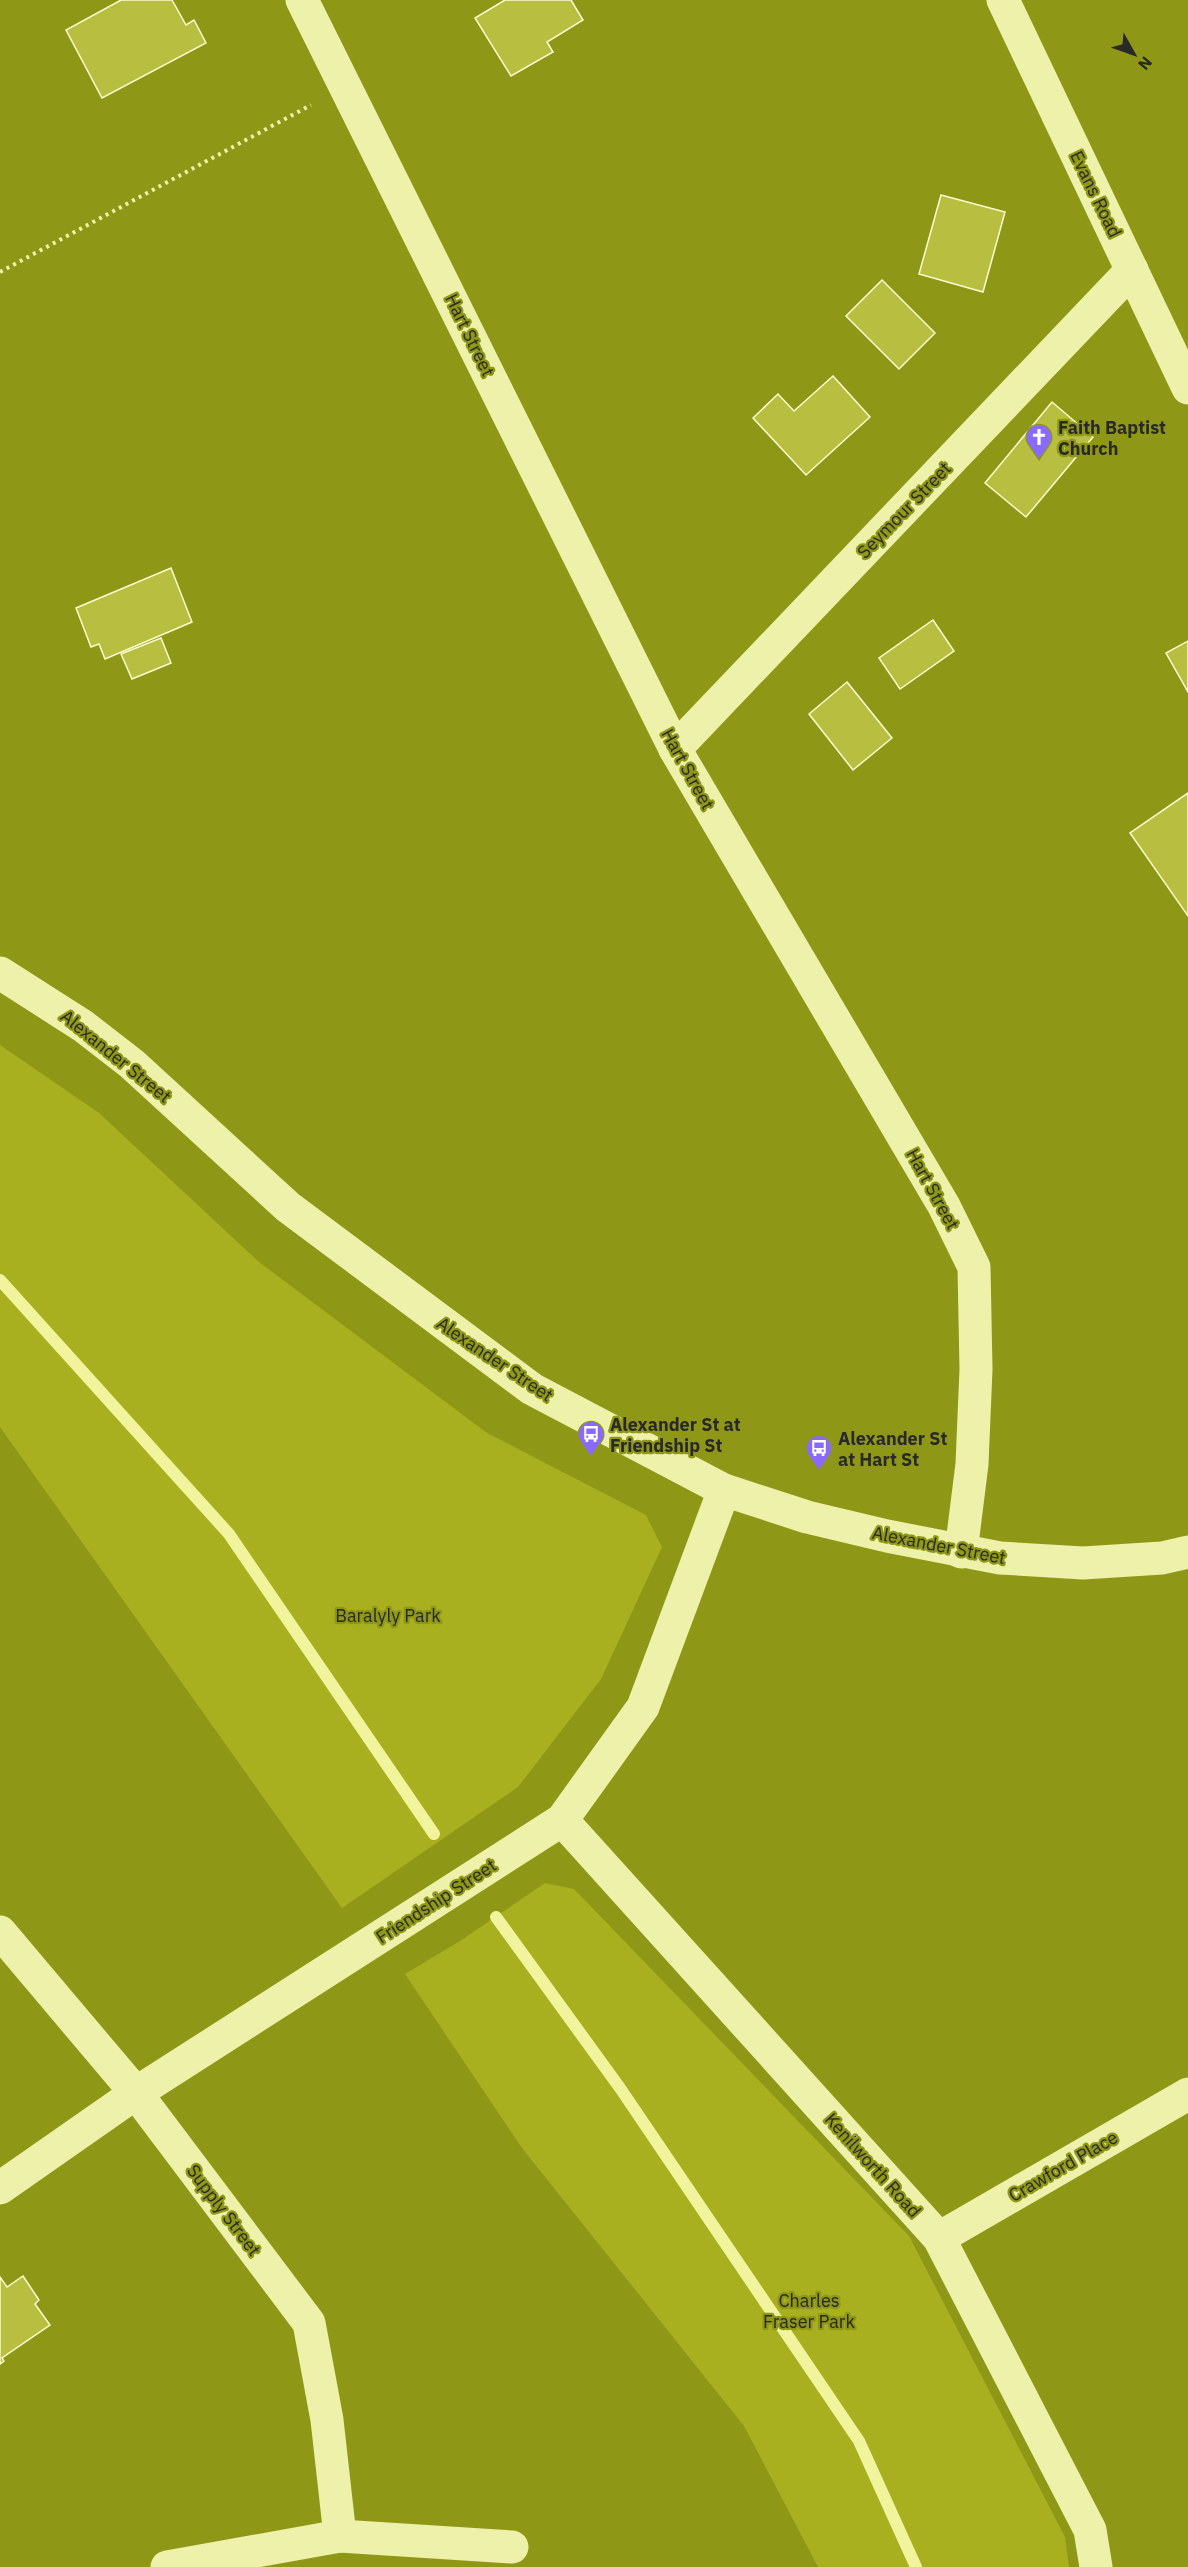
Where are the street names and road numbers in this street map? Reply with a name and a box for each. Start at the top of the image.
street label: Evans Road [1065,147,1127,241]
street label: Hart Street [440,290,500,380]
street label: Seymour Street [852,457,956,563]
street label: Hart Street [656,725,720,813]
street label: Alexander Street [56,1004,176,1108]
street label: Hart Street [901,1145,965,1233]
street label: Alexander Street [432,1312,558,1406]
street label: Alexander Street [870,1521,1008,1569]
street label: Friendship Street [371,1854,501,1948]
street label: Kenilworth Road [820,2108,926,2222]
street label: Crawford Place [1004,2125,1122,2207]
street label: Supply Street [182,2160,266,2260]

